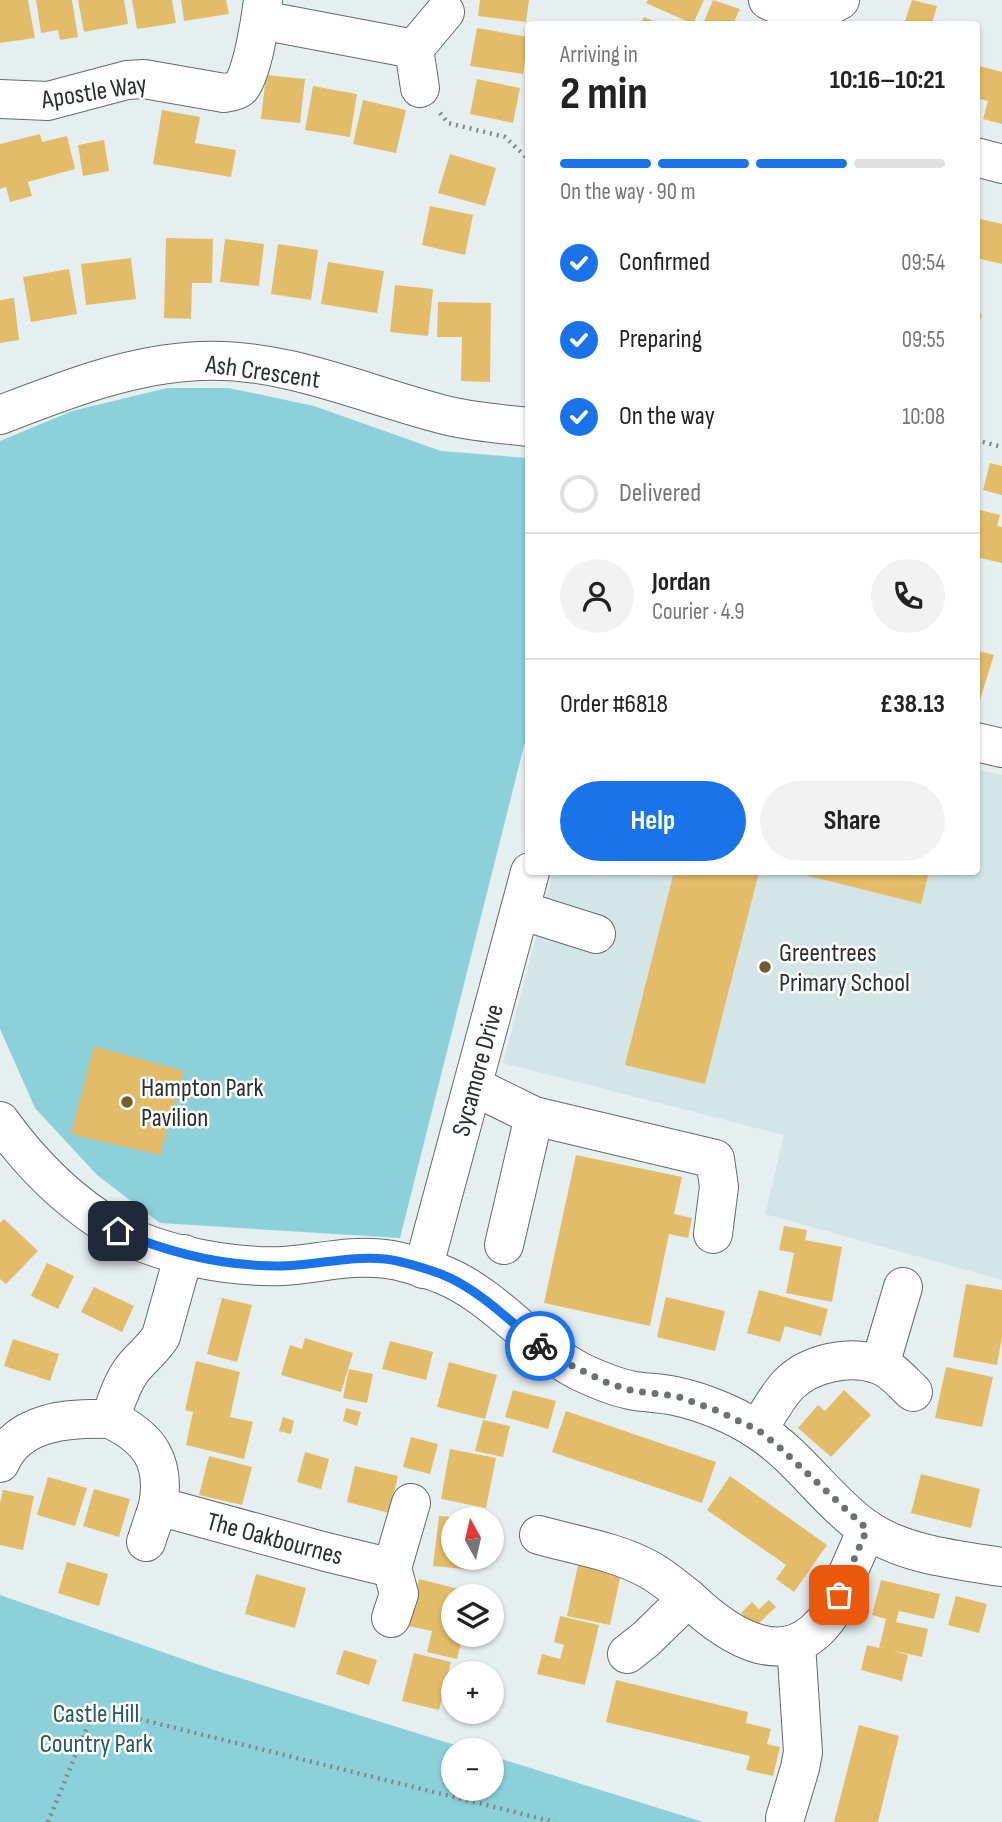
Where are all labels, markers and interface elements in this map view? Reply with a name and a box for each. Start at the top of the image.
text: Arriving in [560,41,638,69]
text: 10:16–10:21 [830,65,945,96]
text: 2 min [560,67,648,122]
street label: Apostle Way [38,69,149,116]
text: On the way · 90 m [560,178,695,206]
icon: check [560,244,598,282]
text: Confirmed [619,247,710,278]
text: 09:54 [901,249,945,277]
icon: check [560,321,598,359]
text: Preparing [619,324,702,355]
text: 09:55 [902,326,945,354]
street label: Ash Crescent [203,349,322,396]
icon: check [560,398,598,436]
text: On the way [619,401,715,432]
text: 10:08 [902,403,945,431]
text: Delivered [619,478,701,509]
button: person [560,559,634,633]
button: phone [871,559,945,633]
text: Jordan [652,567,710,598]
text: Courier · 4.9 [652,598,744,626]
text: Order #6818 [560,689,668,720]
text: £38.13 [880,689,945,720]
button: Help [560,781,746,861]
button: Share [760,781,945,861]
place label: Greentrees Primary School [779,938,910,999]
marker: Greentrees Primary School [757,959,773,975]
street label: Sycamore Drive [446,1001,511,1140]
place label: Hampton Park Pavilion [141,1073,264,1134]
marker: Hampton Park Pavilion [119,1094,135,1110]
pin [88,1201,148,1261]
icon: home [99,1212,137,1250]
courier [505,1311,575,1381]
icon: bike [521,1327,559,1365]
street label: The Oakbournes [203,1506,346,1572]
north arrow [441,1507,504,1570]
map controls [441,1507,504,1801]
pin [809,1565,869,1625]
icon: bag [820,1576,858,1614]
button: layers [441,1584,504,1647]
button: + [441,1661,504,1724]
park label: Castle Hill Country Park [39,1699,153,1760]
button: − [441,1738,504,1801]

